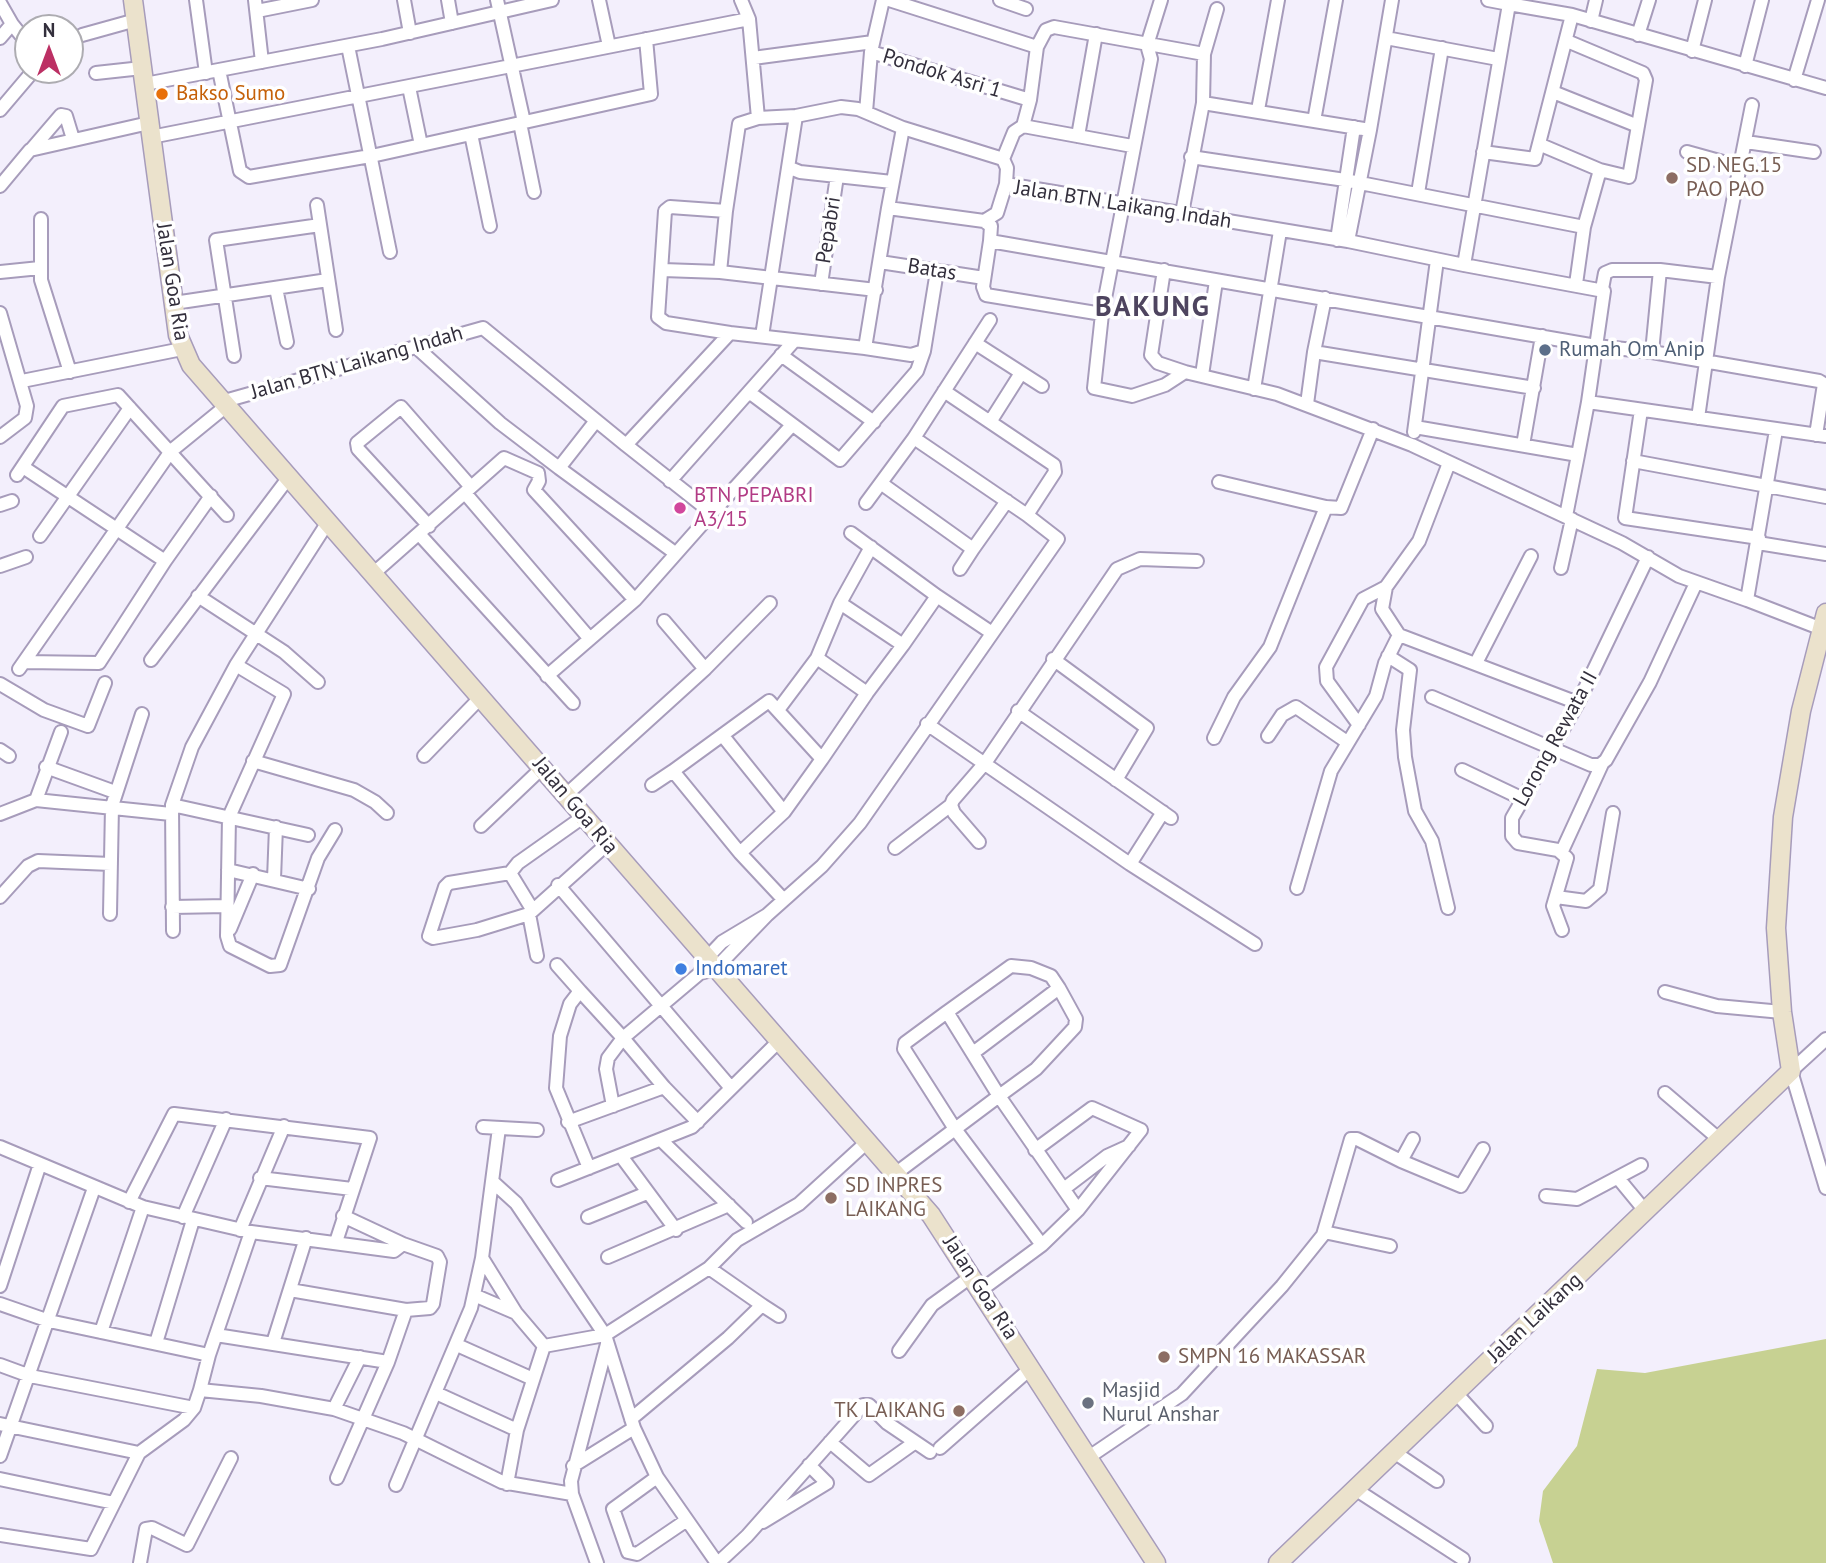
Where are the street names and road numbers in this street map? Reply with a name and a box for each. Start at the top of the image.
street label: Pondok Asri 1 [880,44,1004,104]
street label: Jalan BTN Laikang Indah [1013,175,1233,235]
street label: Pepabri [811,195,847,265]
street label: Jalan Goa Ria [150,221,194,343]
street label: Batas [906,254,958,286]
street label: Jalan BTN Laikang Indah [248,321,466,405]
street label: Lorong Rewata II [1508,667,1604,811]
street label: Jalan Goa Ria [527,752,623,860]
street label: Jalan Goa Ria [937,1231,1023,1345]
street label: Jalan Laikang [1483,1268,1587,1368]

